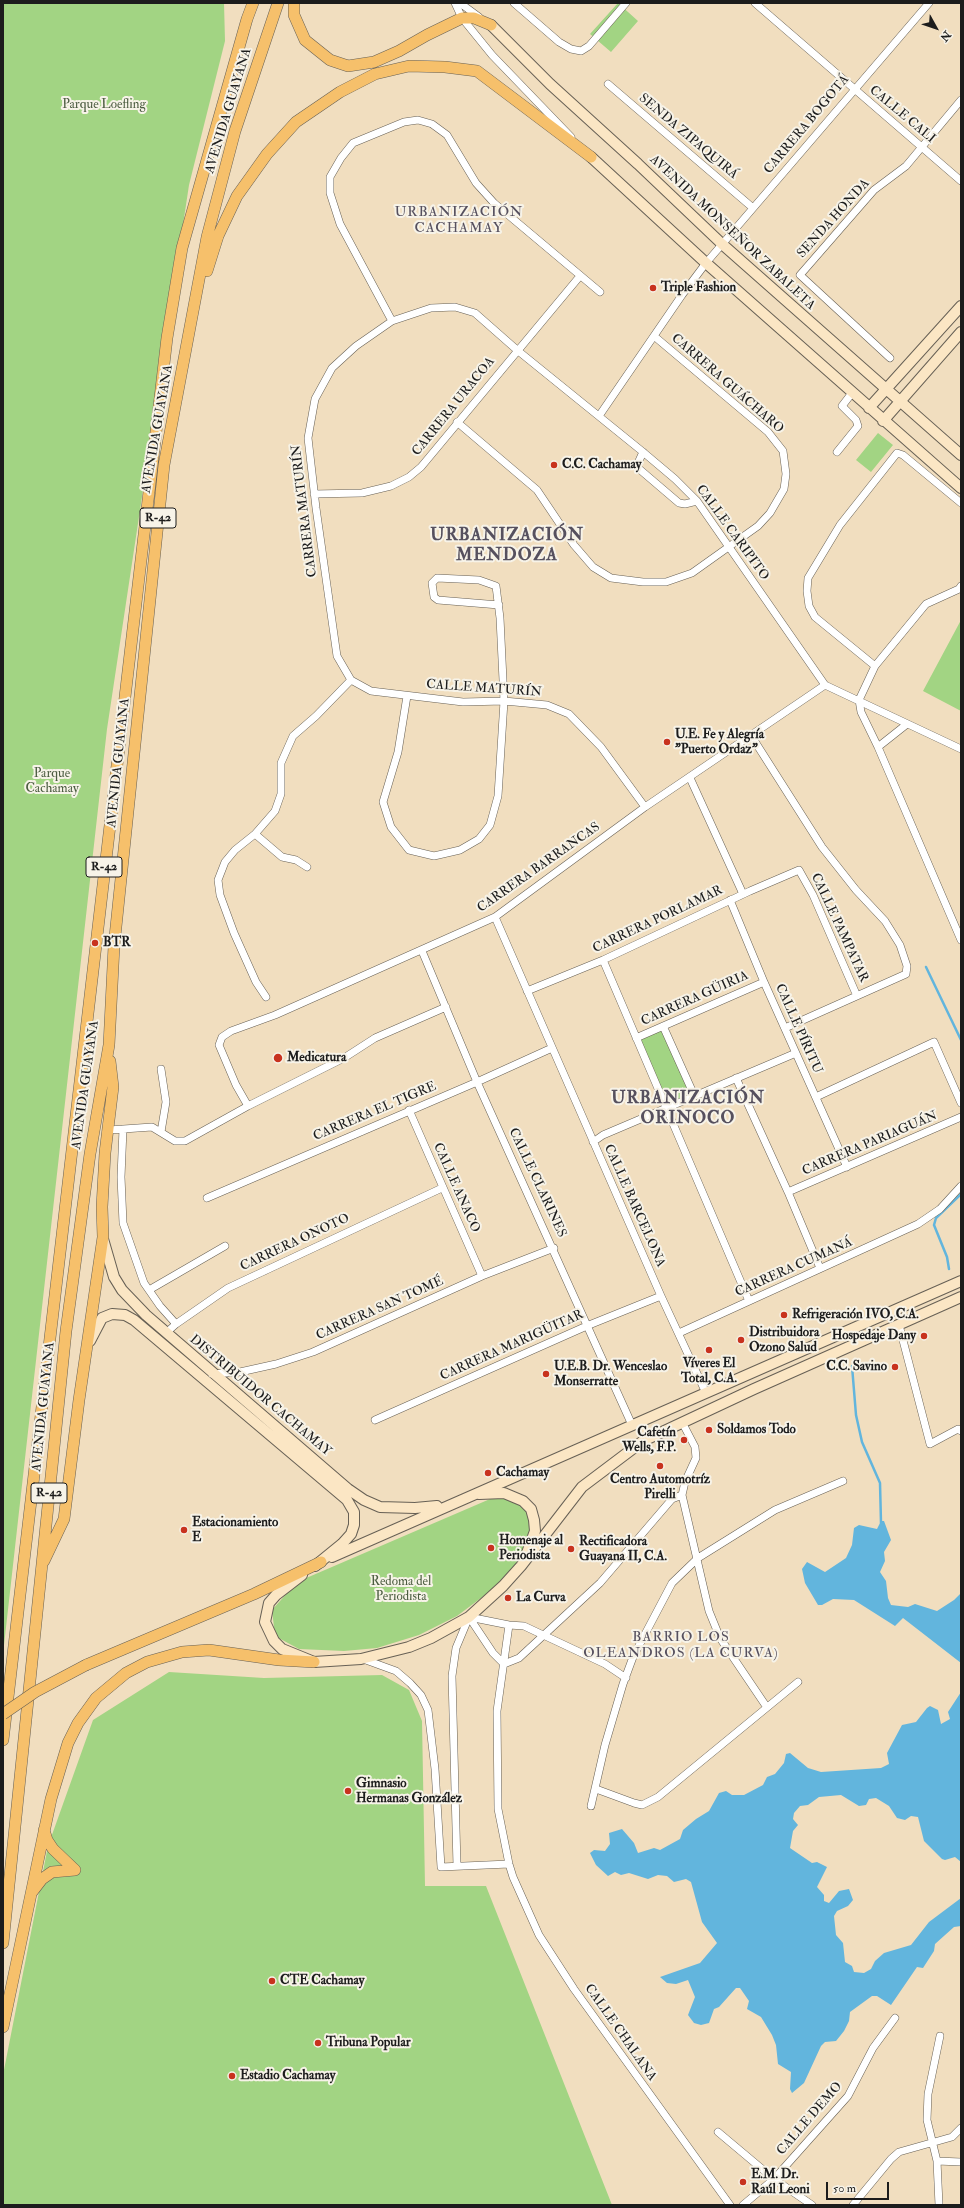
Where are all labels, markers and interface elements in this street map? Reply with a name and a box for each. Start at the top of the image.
north arrow [916,8,956,48]
text: N [937,28,954,44]
street label: AVENIDA GUAYANA [203,47,255,175]
street label: CARRERA BOGOTÁ [761,72,853,178]
street label: CALLE CALI [866,83,938,147]
street label: SENDA ZIPAQUIRÁ [635,91,741,183]
park label: Parque Loefling [62,97,146,113]
street label: AVENIDA MONSEÑOR ZABALETA [646,152,818,314]
street label: SENDA HONDA [794,176,874,262]
district label: URBANIZACIÓN CACHAMAY [395,205,523,238]
place label: Triple Fashion [661,280,736,296]
marker: Triple Fashion [648,283,658,293]
street label: CARRERA GUÁCHARO [668,331,786,437]
street label: CARRERA URACOA [409,354,499,460]
street label: AVENIDA GUAYANA [139,364,177,494]
street label: CARRERA MATURÍN [289,444,321,578]
place label: C.C. Cachamay [562,457,642,473]
marker: C.C. Cachamay [549,460,559,470]
street label: CALLE CARIPITO [692,482,772,584]
road number: R-42 [140,508,176,528]
district label: URBANIZACIÓN MENDOZA [430,526,584,566]
street label: CALLE MATURÍN [426,677,542,701]
street label: AVENIDA GUAYANA [104,698,134,828]
place label: U.E. Fe y Alegría "Puerto Ordaz" [675,727,764,758]
marker: U.E. Fe y Alegría "Puerto Ordaz" [662,737,672,747]
park label: Parque Cachamay [25,766,79,797]
street label: CARRERA BARRANCAS [475,820,603,916]
road number: R-42 [86,857,122,877]
street label: CALLE PAMPATAR [807,871,871,985]
street label: CARRERA PORLAMAR [591,883,725,957]
place label: BTR [103,935,130,951]
marker: BTR [90,938,100,948]
street label: CARRERA GÜIRIA [639,968,751,1030]
street label: CALLE PÍRITU [771,982,825,1076]
street label: AVENIDA GUAYANA [69,1020,103,1150]
place label: Medicatura [287,1050,346,1066]
marker: Medicatura [272,1052,284,1064]
street label: CARRERA EL TIGRE [311,1079,439,1145]
district label: URBANIZACIÓN ORINOCO [611,1089,765,1129]
street label: CARRERA PARIAGUÁN [800,1108,940,1180]
street label: CALLE CLARINES [505,1126,569,1240]
street label: CALLE ANACO [429,1141,483,1235]
street label: CALLE BARCELONA [600,1142,668,1270]
street label: CARRERA ONOTO [238,1211,352,1275]
street label: CARRERA CUMANÁ [733,1235,855,1301]
street label: CARRERA SAN TOMÉ [314,1274,446,1344]
street label: CARRERA MARIGÜITAR [438,1307,586,1385]
place label: Refrigeración IVO, C.A. [792,1307,919,1323]
marker: Refrigeración IVO, C.A. [779,1310,789,1320]
place label: Distribuidora Ozono Salud [749,1325,819,1356]
place label: Hospedaje Dany [832,1328,916,1344]
marker: Hospedaje Dany [919,1331,929,1341]
street label: DISTRIBUIDOR CACHAMAY [186,1332,334,1460]
marker: Distribuidora Ozono Salud [736,1335,746,1345]
street label: AVENIDA GUAYANA [29,1342,59,1472]
marker: Víveres El Total, C.A. [704,1345,714,1355]
place label: Víveres El Total, C.A. [681,1356,737,1387]
place label: U.E.B. Dr. Wenceslao Monserratte [554,1359,667,1390]
place label: C.C. Savino [826,1359,887,1375]
marker: C.C. Savino [890,1362,900,1372]
marker: U.E.B. Dr. Wenceslao Monserratte [541,1369,551,1379]
place label: Soldamos Todo [717,1422,796,1438]
place label: Cafetín Wells, F.P. [622,1425,676,1456]
marker: Soldamos Todo [704,1425,714,1435]
marker: Cafetín Wells, F.P. [679,1435,689,1445]
marker: Centro Automotríz Pirelli [655,1461,665,1471]
place label: Cachamay [496,1465,549,1481]
marker: Cachamay [483,1468,493,1478]
place label: Centro Automotríz Pirelli [610,1472,710,1503]
road number: R-42 [31,1483,67,1503]
place label: Estacionamiento E [192,1515,278,1546]
marker: Estacionamiento E [179,1525,189,1535]
place label: Homenaje al Periodista [499,1533,563,1564]
place label: Rectificadora Guayana II, C.A. [579,1534,667,1565]
marker: Homenaje al Periodista [486,1543,496,1553]
marker: Rectificadora Guayana II, C.A. [566,1544,576,1554]
park label: Redoma del Periodista [371,1574,431,1605]
place label: La Curva [516,1590,565,1606]
marker: La Curva [503,1593,513,1603]
district label: BARRIO LOS OLEANDROS (LA CURVA) [583,1630,779,1662]
place label: Gimnasio Hermanas González [356,1776,462,1807]
marker: Gimnasio Hermanas González [343,1786,353,1796]
place label: CTE Cachamay [280,1973,365,1989]
marker: CTE Cachamay [267,1976,277,1986]
street label: CALLE CHALANA [581,1982,659,2084]
place label: Tribuna Popular [326,2035,411,2051]
marker: Tribuna Popular [313,2038,323,2048]
place label: Estadio Cachamay [240,2068,335,2084]
marker: Estadio Cachamay [227,2071,237,2081]
street label: CALLE DEMO [774,2079,846,2159]
place label: E.M. Dr. Raúl Leoni [751,2167,810,2198]
scale bar [828,2174,891,2200]
marker: E.M. Dr. Raúl Leoni [738,2177,748,2187]
text: 50 m [833,2181,856,2196]

